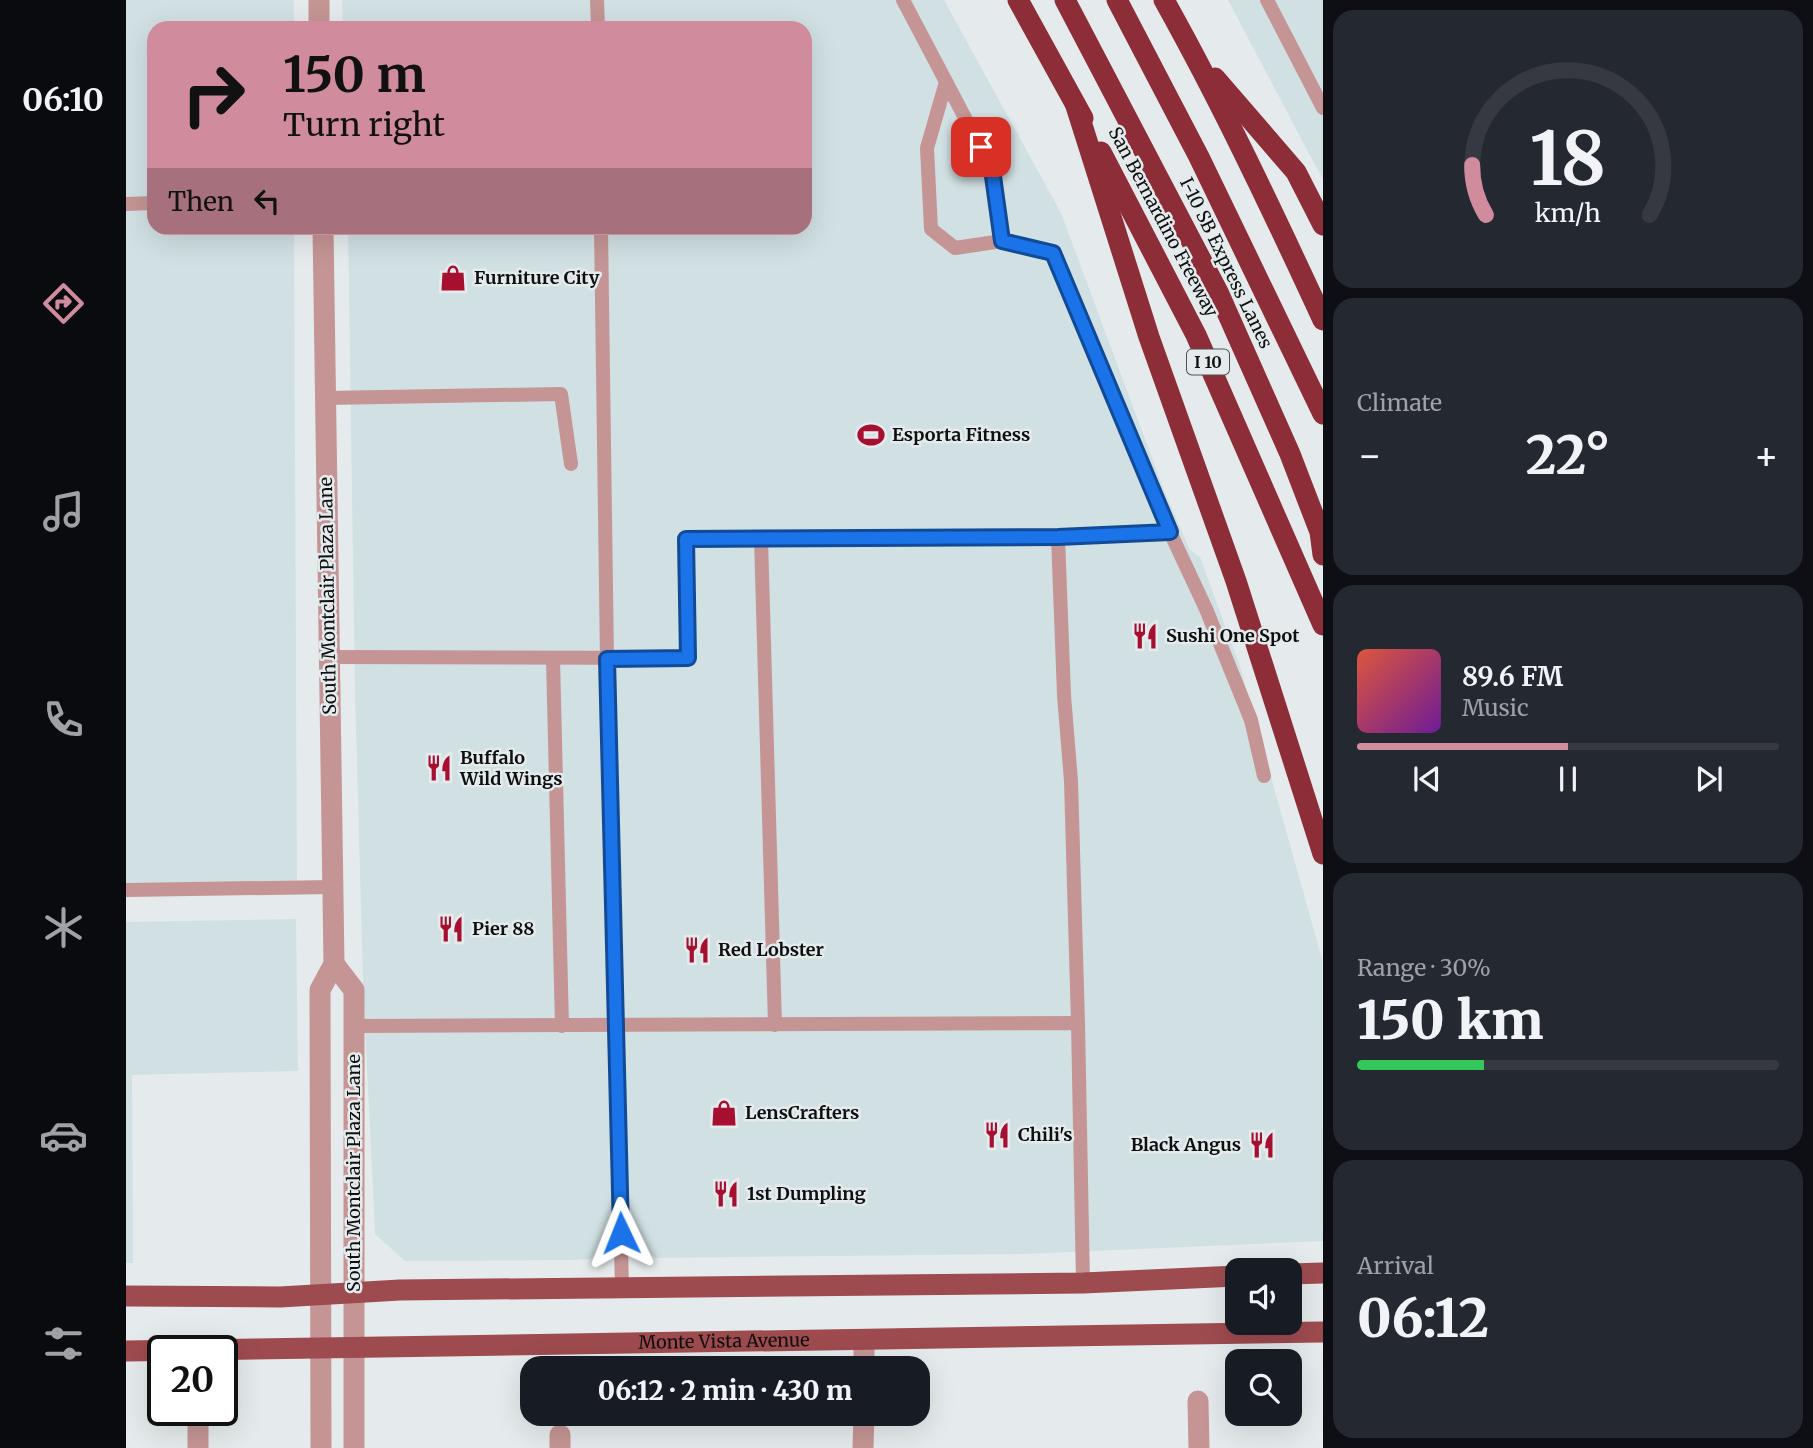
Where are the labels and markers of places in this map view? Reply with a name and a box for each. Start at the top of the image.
pin [951,117,1011,177]
shop icon: Furniture City [438,263,468,293]
place label: Furniture City [474,266,600,289]
sports icon: Esporta Fitness [856,420,886,450]
place label: Esporta Fitness [892,423,1030,446]
restaurant icon: Sushi One Spot [1130,621,1160,651]
place label: Sushi One Spot [1166,624,1300,647]
place label: Buffalo Wild Wings [459,746,562,790]
restaurant icon: Buffalo Wild Wings [424,753,454,783]
restaurant icon: Pier 88 [436,914,466,944]
place label: Pier 88 [472,917,535,940]
restaurant icon: Red Lobster [682,935,712,965]
place label: Red Lobster [718,938,824,961]
shop icon: LensCrafters [709,1098,739,1128]
place label: LensCrafters [745,1101,859,1124]
restaurant icon: Chili's [982,1120,1012,1150]
place label: Chili's [1018,1123,1073,1146]
restaurant icon: Black Angus [1247,1130,1277,1160]
place label: Black Angus [1131,1133,1241,1156]
restaurant icon: 1st Dumpling [711,1179,741,1209]
place label: 1st Dumpling [747,1182,866,1205]

